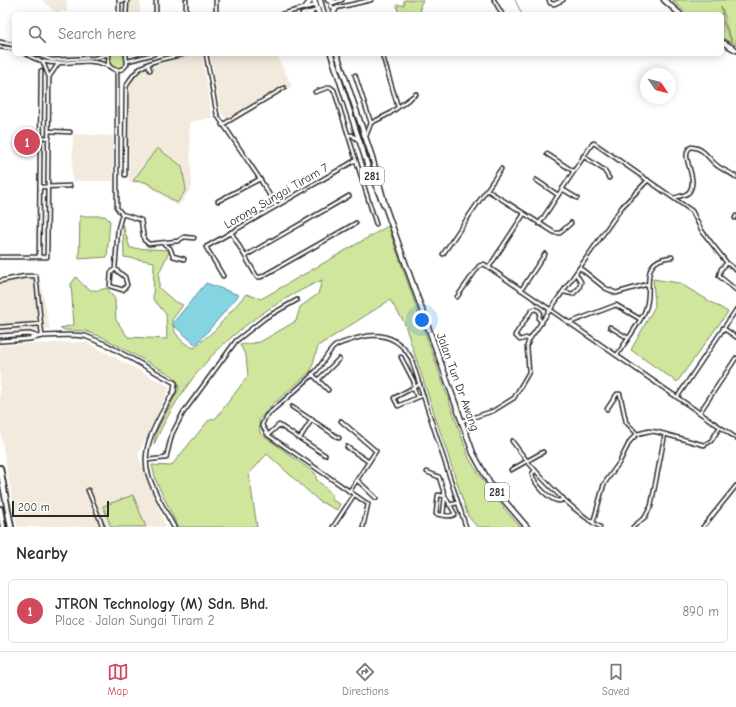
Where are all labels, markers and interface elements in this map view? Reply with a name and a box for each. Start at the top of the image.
search box [12,12,724,56]
icon: search [26,23,48,45]
text: Search here [58,25,136,43]
north arrow [640,68,676,104]
pin: 1 [14,127,40,157]
street label: Lorong Sungai Tiram 7 [221,160,331,232]
road number: 281 [360,167,384,185]
your location [412,310,432,330]
street label: Jalan Tun Dr Awang [434,331,482,433]
road number: 281 [485,483,509,501]
scale bar [12,499,109,518]
text: 200 m [18,501,50,514]
text: Nearby [16,544,67,563]
text: JTRON Technology (M) Sdn. Bhd. [55,595,268,613]
text: 1 [27,604,33,619]
text: 890 m [682,604,719,619]
text: Place · Jalan Sungai Tiram 2 [55,613,214,628]
tab: Map [107,661,129,698]
tab: Directions [342,661,389,698]
tab: Saved [602,661,629,698]

